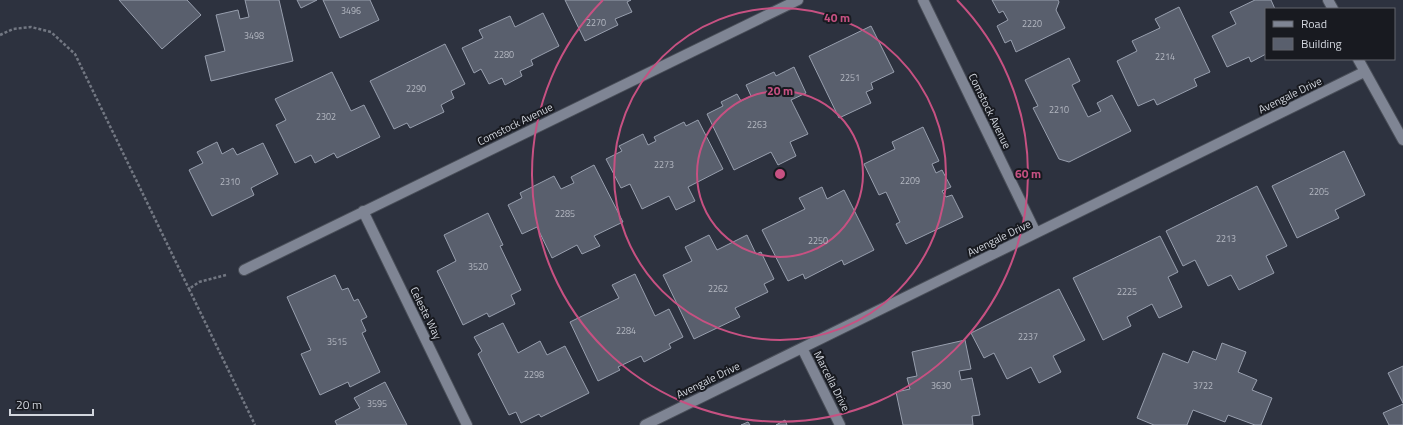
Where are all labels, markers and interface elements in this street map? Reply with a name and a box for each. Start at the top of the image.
house number: 3496 [341,4,361,17]
text: 40 m [824,8,850,27]
legend [1265,8,1395,60]
text: Road [1301,14,1327,33]
house number: 2270 [586,16,606,29]
house number: 2220 [1022,17,1042,30]
house number: 3498 [244,29,264,42]
text: Building [1301,34,1342,53]
house number: 2280 [494,48,514,61]
house number: 2214 [1155,50,1175,63]
street label: Comstock Avenue [965,70,1015,152]
house number: 2251 [840,71,860,84]
street label: Avengale Drive [1256,73,1325,117]
text: 20 m [767,81,793,100]
house number: 2290 [406,82,426,95]
street label: Comstock Avenue [474,99,556,149]
house number: 2210 [1049,103,1069,116]
house number: 2302 [316,110,336,123]
house number: 2263 [747,118,767,131]
house number: 2273 [654,158,674,171]
text: 60 m [1015,164,1041,183]
centre of rings [773,167,787,181]
house number: 2209 [900,174,920,187]
house number: 2310 [220,175,240,188]
house number: 2205 [1309,185,1329,198]
house number: 2285 [555,207,575,220]
street label: Avengale Drive [965,216,1034,260]
house number: 2213 [1216,232,1236,245]
house number: 2250 [808,234,828,247]
house number: 3520 [468,260,488,273]
house number: 2262 [708,282,728,295]
street label: Celeste Way [406,284,446,343]
house number: 2225 [1117,285,1137,298]
house number: 2284 [616,324,636,337]
house number: 2237 [1018,330,1038,343]
house number: 3515 [327,335,347,348]
street label: Marcella Drive [810,348,854,414]
street label: Avengale Drive [674,358,743,402]
house number: 2298 [524,368,544,381]
house number: 3630 [931,379,951,392]
house number: 3722 [1193,379,1213,392]
scale bar [10,391,93,417]
text: 20 m [16,395,42,414]
house number: 3595 [367,397,387,410]

